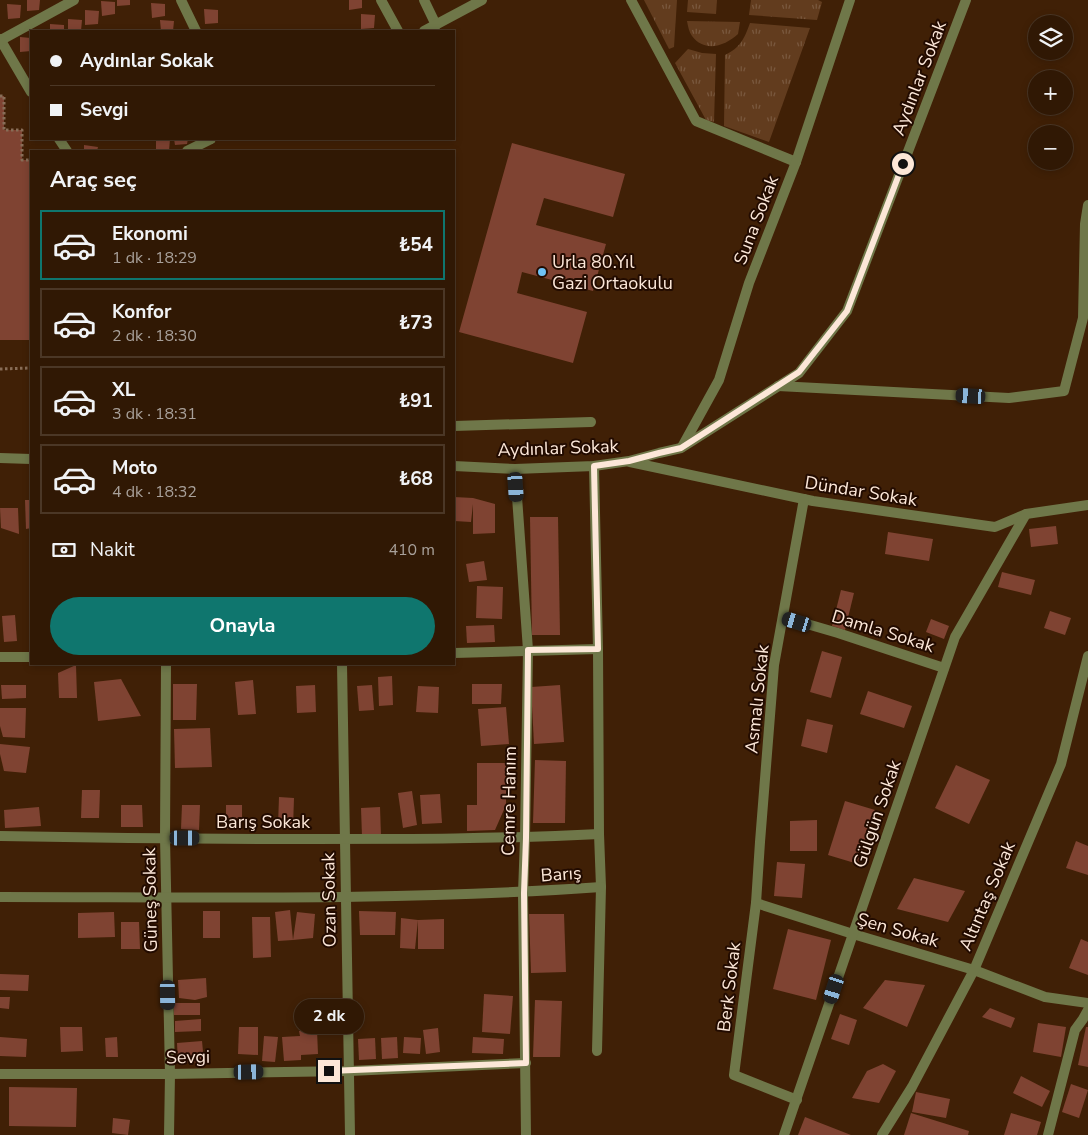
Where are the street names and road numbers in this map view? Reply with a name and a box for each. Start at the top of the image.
street label: Aydınlar Sokak [886,16,952,139]
street label: Suna Sokak [728,171,784,268]
street label: Aydınlar Sokak [497,434,620,462]
street label: Dündar Sokak [803,470,920,512]
street label: Damla Sokak [829,604,938,658]
street label: Asmalı Sokak [739,642,775,755]
street label: Cemre Hanım [496,746,522,856]
street label: Gülgün Sokak [847,756,907,871]
street label: Barış Sokak [216,810,311,834]
street label: Altıntaş Sokak [953,837,1021,954]
street label: Güneş Sokak [137,846,163,953]
street label: Ozan Sokak [316,851,342,948]
street label: Barış [540,861,582,887]
street label: Şen Sokak [854,907,943,953]
street label: Berk Sokak [712,940,747,1033]
street label: Sevgi [166,1045,210,1069]

